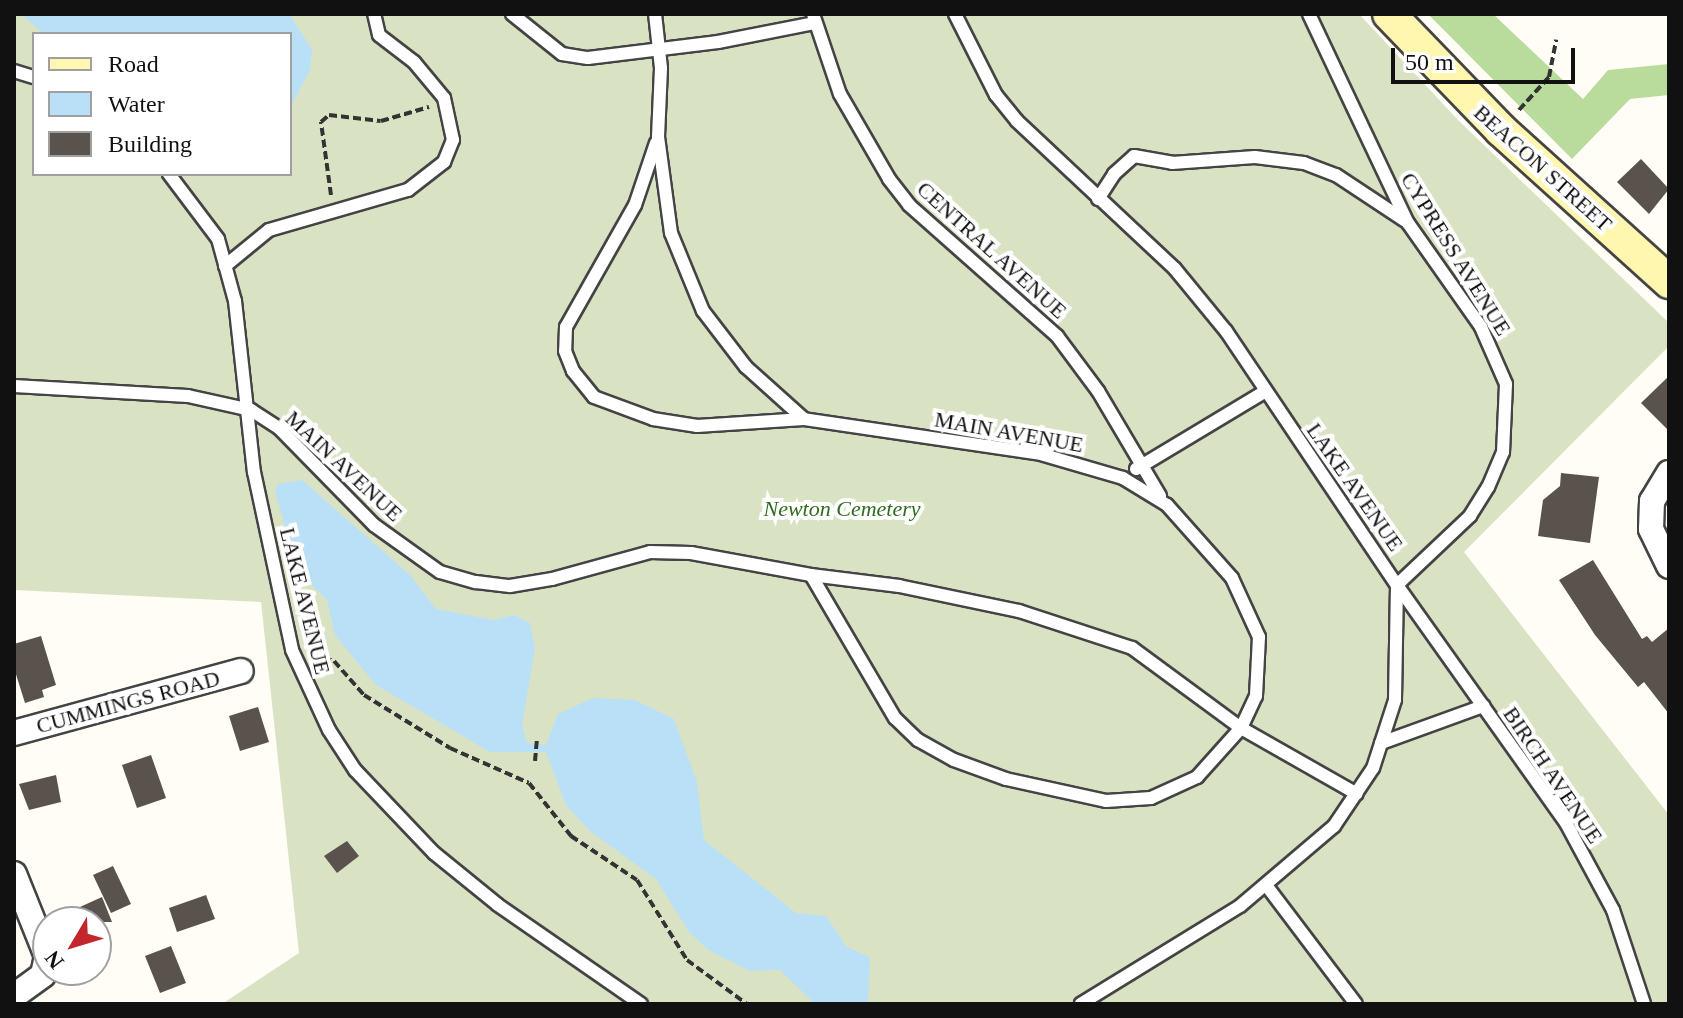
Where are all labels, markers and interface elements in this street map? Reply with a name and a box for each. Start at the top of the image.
legend [32,32,292,176]
scale bar [1395,32,1579,82]
text: 50 m [1405,49,1454,75]
text: Road [108,51,159,77]
text: Water [108,91,165,117]
street label: BEACON STREET [1469,99,1617,237]
text: Building [108,131,192,157]
street label: CYPRESS AVENUE [1395,167,1517,341]
street label: CENTRAL AVENUE [911,175,1073,325]
street label: MAIN AVENUE [280,405,408,527]
street label: MAIN AVENUE [932,406,1086,458]
street label: LAKE AVENUE [1301,417,1409,557]
park label: Newton Cemetery [763,496,921,522]
street label: LAKE AVENUE [274,524,336,678]
street label: CUMMINGS ROAD [33,665,223,739]
street label: BIRCH AVENUE [1497,701,1609,849]
north arrow [32,906,112,986]
text: N [40,946,69,974]

